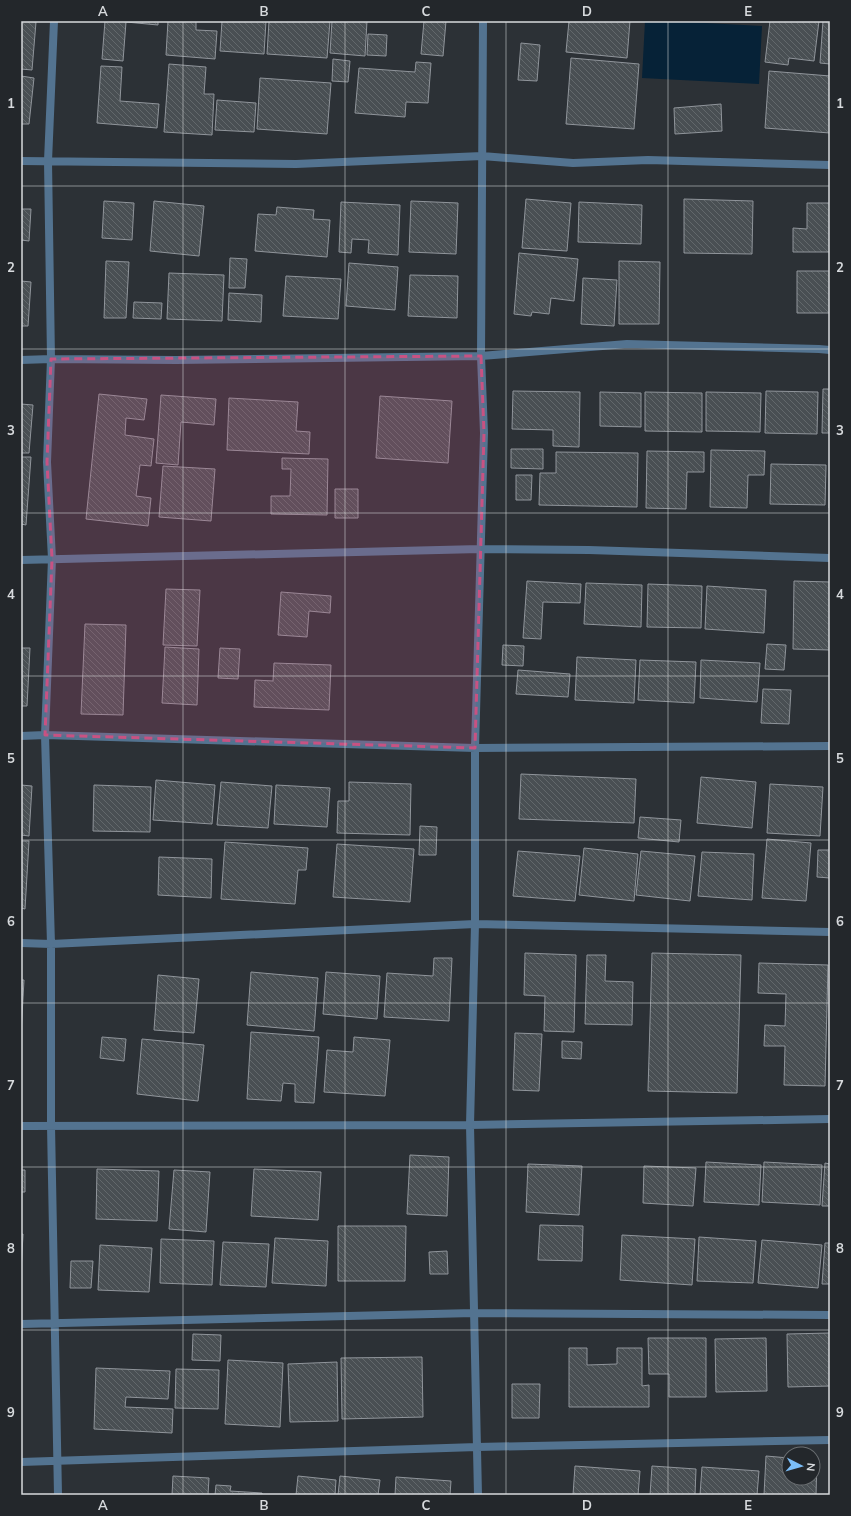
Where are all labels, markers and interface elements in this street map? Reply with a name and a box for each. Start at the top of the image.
text: A [98,3,108,19]
text: B [260,3,269,19]
text: C [422,3,431,19]
text: D [582,3,592,19]
text: E [744,3,752,19]
text: 1 [7,95,15,111]
text: 1 [836,95,844,111]
text: 2 [7,259,15,275]
text: 2 [836,259,844,275]
text: 3 [7,422,15,438]
text: 3 [836,422,844,438]
text: 4 [7,586,15,602]
text: 4 [836,586,844,602]
text: 5 [7,750,15,766]
text: 5 [836,750,844,766]
text: 6 [7,913,15,929]
text: 6 [836,913,844,929]
text: 7 [7,1077,15,1093]
text: 7 [836,1077,844,1093]
text: 8 [7,1240,15,1256]
text: 8 [836,1240,844,1256]
text: 9 [7,1404,15,1420]
text: 9 [836,1404,844,1420]
north arrow [781,1446,821,1486]
text: N [804,1462,818,1472]
text: A [98,1497,108,1513]
text: B [260,1497,269,1513]
text: C [422,1497,431,1513]
text: D [582,1497,592,1513]
text: E [744,1497,752,1513]

